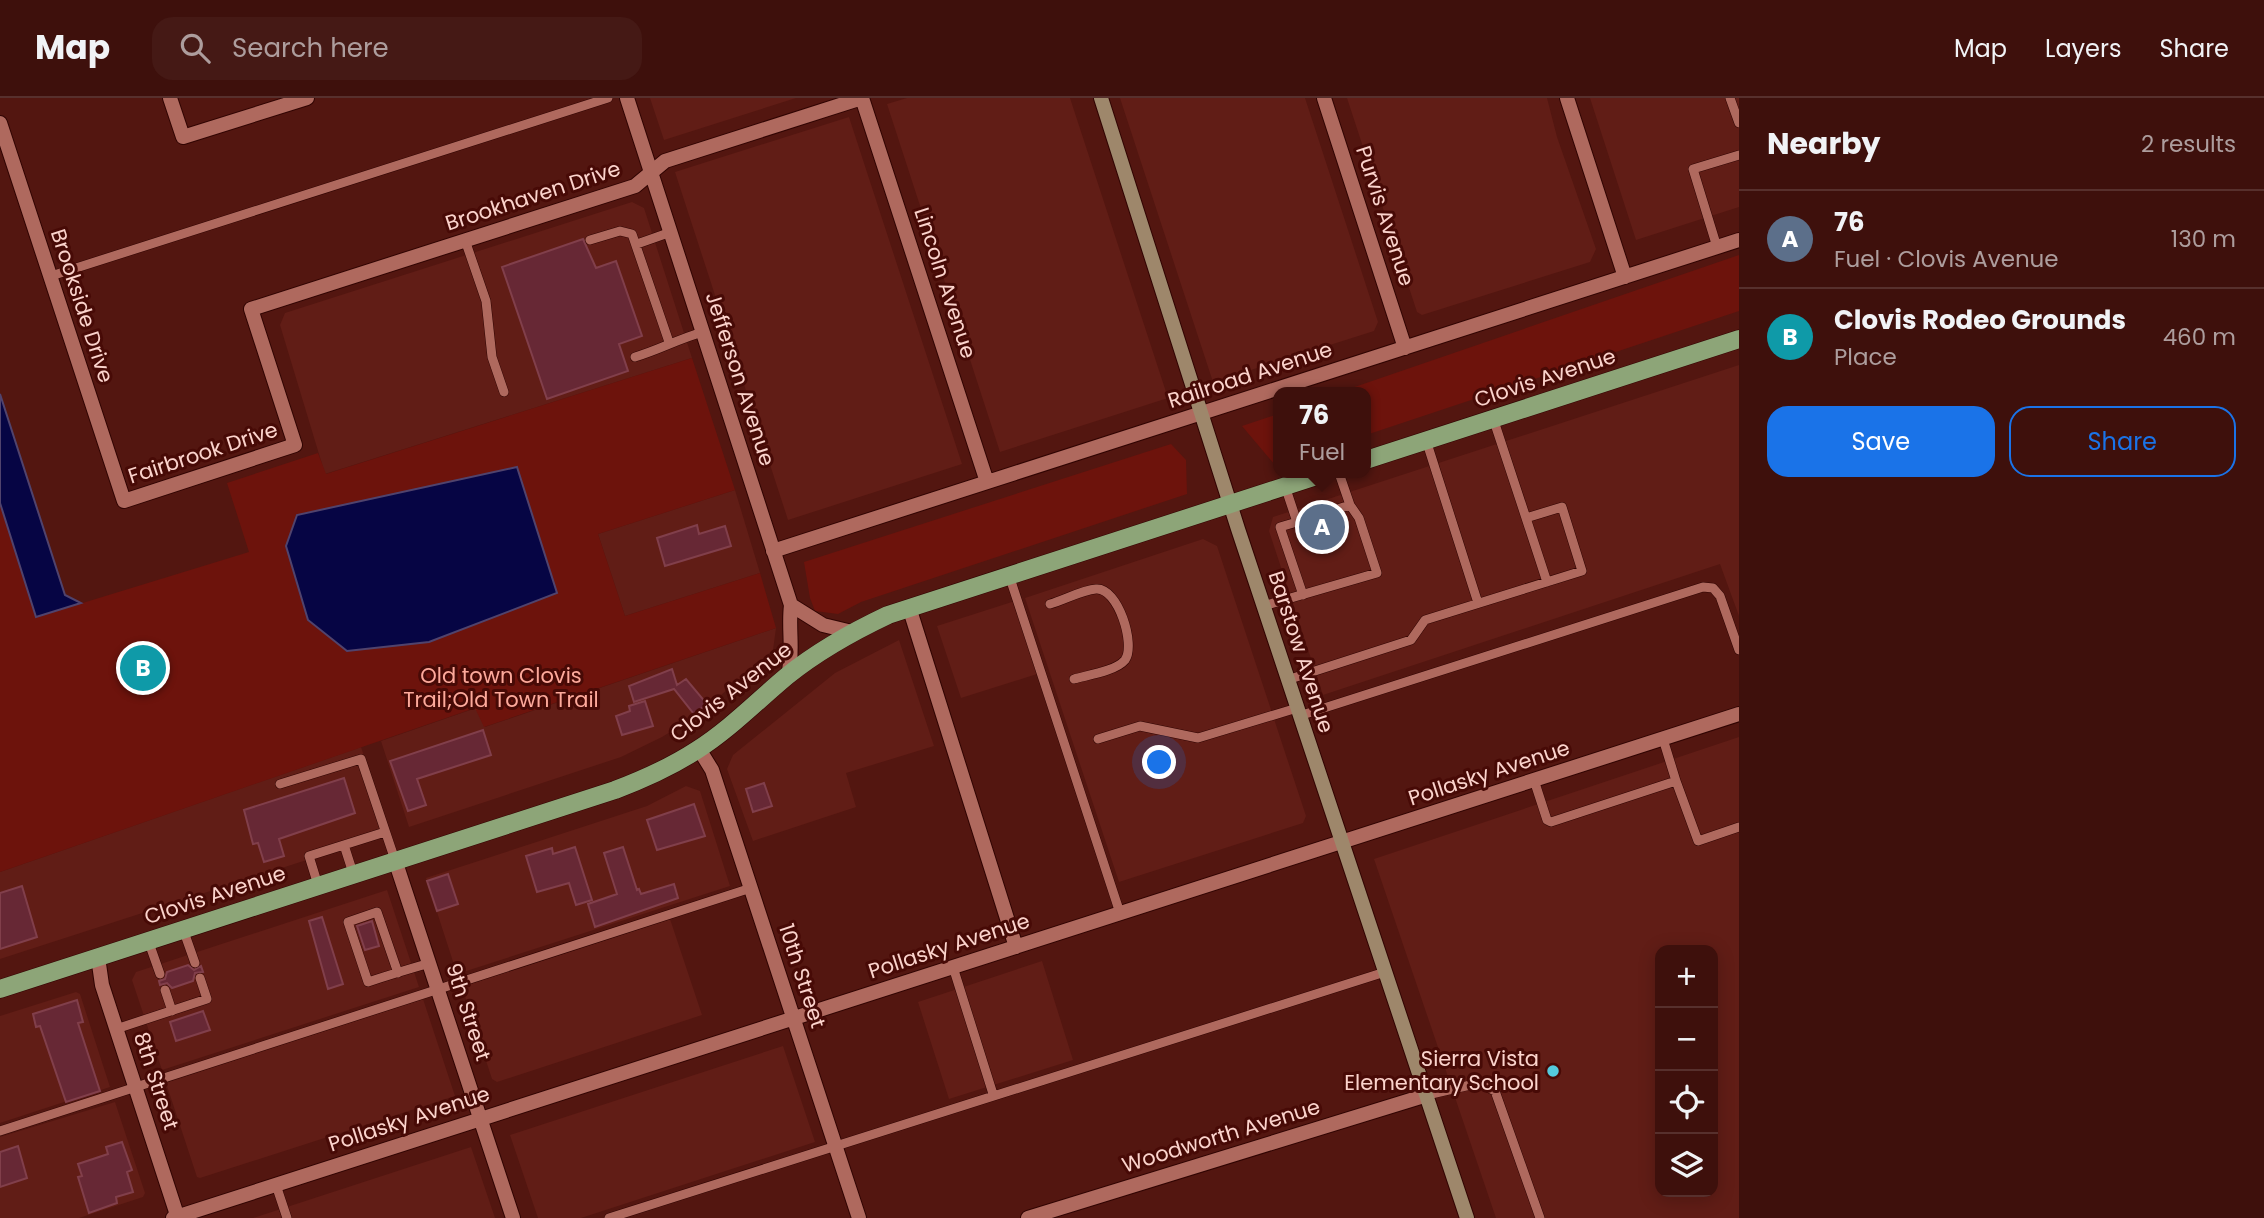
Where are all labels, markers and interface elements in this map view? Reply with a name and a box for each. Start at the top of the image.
search box [152,17,642,80]
text: Map [35,24,110,71]
icon: search [176,29,214,67]
text: Search here [232,30,389,66]
text: Map [1954,32,2007,65]
text: Layers [2045,32,2121,65]
text: Share [2159,32,2229,65]
text: Nearby [1767,122,1881,165]
text: 2 results [2141,128,2236,160]
street label: Purvis Avenue [1349,142,1422,290]
street label: Brookhaven Drive [442,154,624,238]
street label: Lincoln Avenue [907,204,984,362]
text: 76 [1834,204,1864,240]
text: A [1782,223,1798,255]
text: 130 m [2171,223,2236,255]
street label: Brookside Drive [44,225,121,386]
text: Fuel · Clovis Avenue [1834,243,2059,275]
street label: Jefferson Avenue [699,288,782,469]
text: Clovis Rodeo Grounds [1834,302,2126,338]
text: B [1782,321,1798,353]
text: 460 m [2163,321,2236,353]
street label: Railroad Avenue [1164,334,1336,415]
street label: Clovis Avenue [1470,341,1619,414]
text: Place [1834,341,1897,373]
popup [1273,387,1371,478]
text: 76 [1299,397,1329,433]
button: Save [1767,406,1995,477]
button: Share [2009,406,2236,477]
street label: Fairbrook Drive [124,415,281,490]
text: Fuel [1299,436,1345,468]
pin: A [1299,501,1345,553]
street label: Barstow Avenue [1262,567,1341,737]
street label: Clovis Avenue [664,635,798,748]
pin: B [120,642,166,694]
park label: Old town Clovis Trail;Old Town Trail [403,661,599,714]
street label: Pollasky Avenue [1404,733,1573,812]
your location [1142,745,1176,779]
street label: Clovis Avenue [140,858,289,931]
street label: Pollasky Avenue [864,906,1033,985]
street label: 10th Street [772,920,833,1032]
map controls [1655,945,1718,1197]
button: + [1655,945,1718,1008]
street label: 9th Street [439,959,498,1065]
button: − [1655,1008,1718,1071]
street label: 8th Street [127,1028,186,1134]
place label: Sierra Vista Elementary School [1344,1044,1539,1097]
marker: Sierra Vista Elementary School [1545,1063,1561,1079]
button: locate [1655,1071,1718,1134]
street label: Pollasky Avenue [324,1079,493,1158]
street label: Woodworth Avenue [1118,1092,1323,1179]
button: layers [1655,1134,1718,1197]

